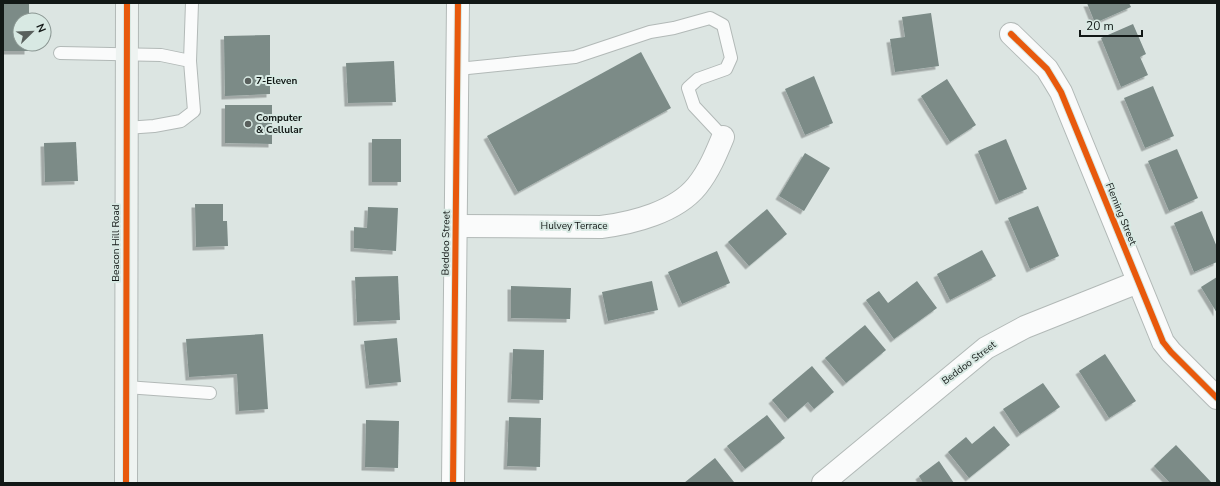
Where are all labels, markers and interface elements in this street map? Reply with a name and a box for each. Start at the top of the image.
north arrow [12,12,52,52]
scale bar [1080,12,1142,38]
text: 20 m [1086,18,1114,34]
text: N [32,22,49,35]
place label: 7-Eleven [256,74,297,88]
marker: 7-Eleven [243,76,253,86]
place label: Computer & Cellular [256,111,303,137]
marker: Computer & Cellular [243,119,253,129]
street label: Fleming Street [1102,181,1140,248]
street label: Beacon Hill Road [109,204,123,282]
street label: Beddoo Street [438,210,454,275]
street label: Hulvey Terrace [541,219,607,233]
street label: Beddoo Street [939,338,999,388]

